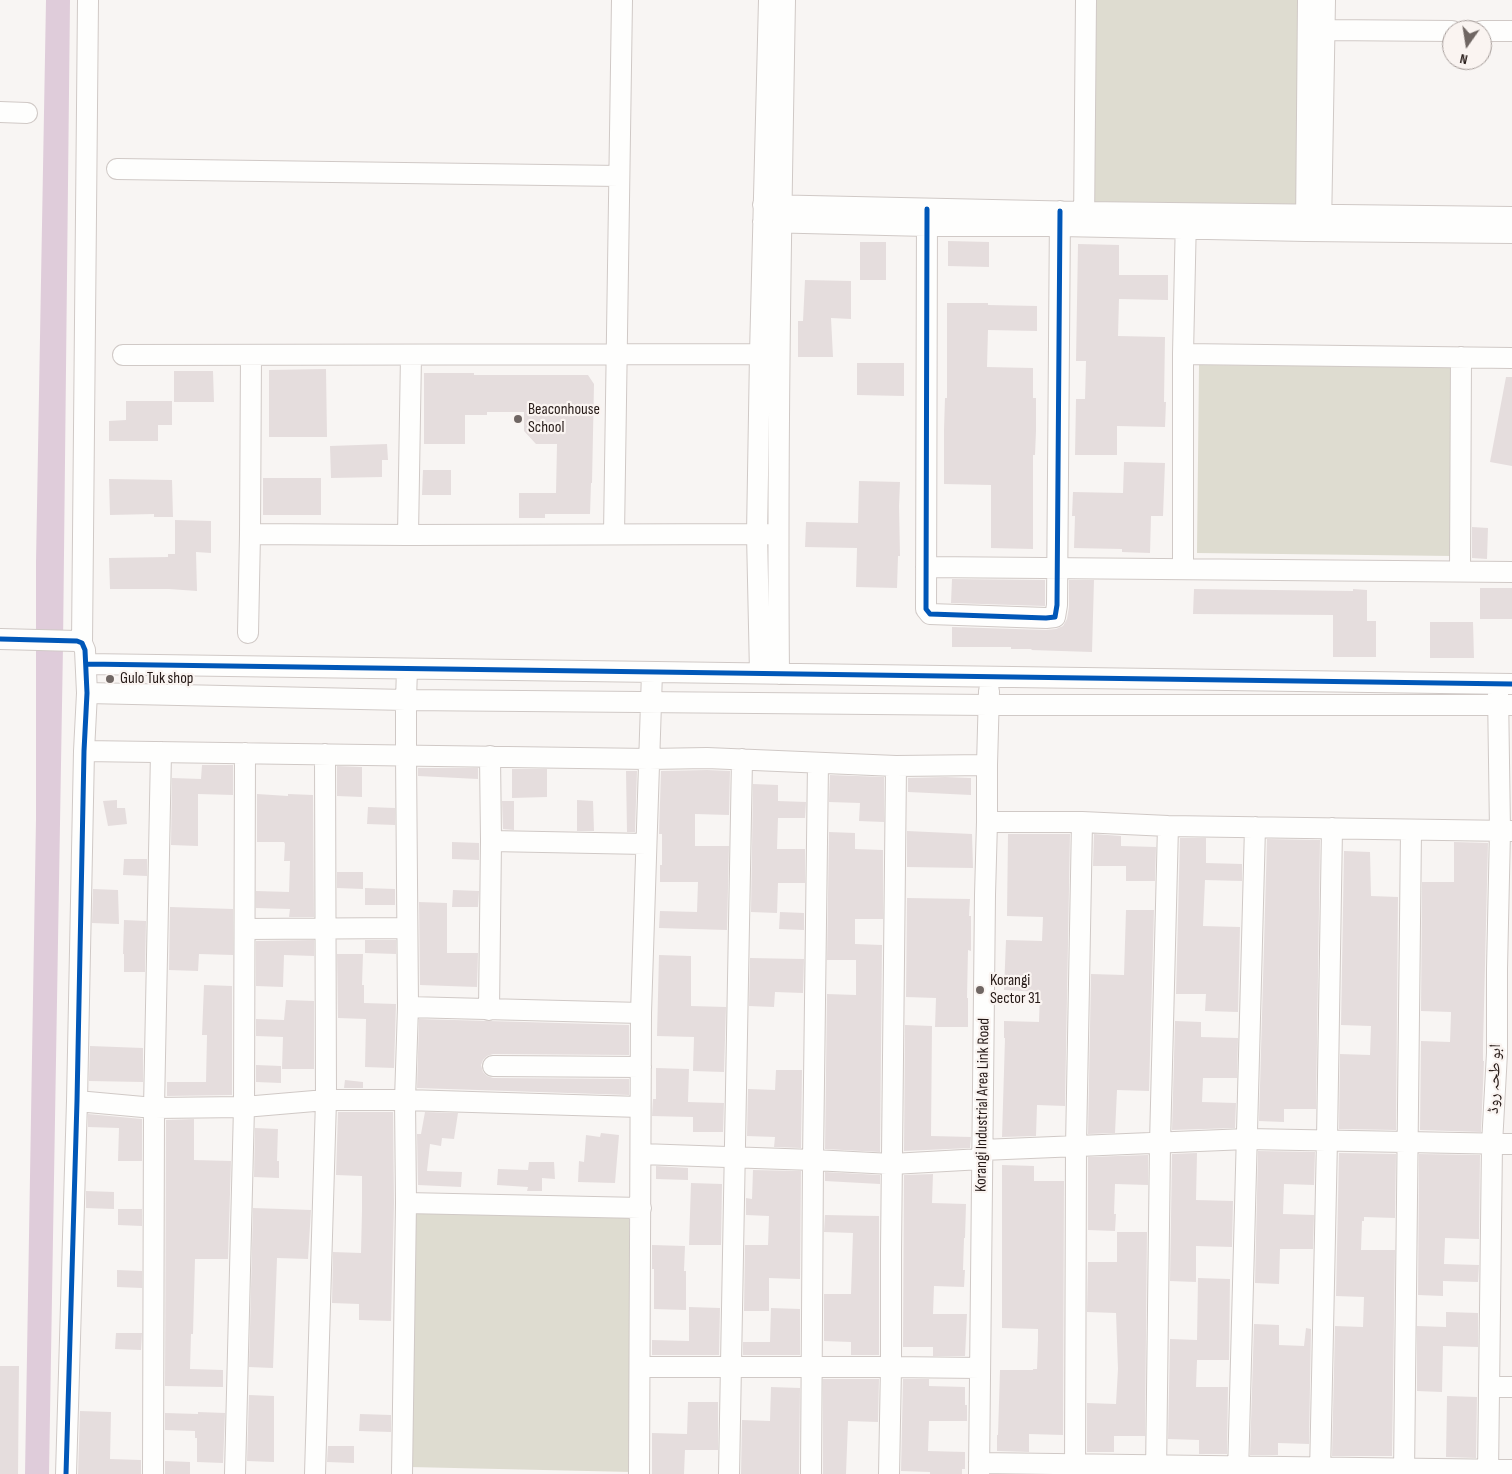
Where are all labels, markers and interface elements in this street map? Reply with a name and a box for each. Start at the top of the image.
north arrow [1442,20,1492,70]
text: N [1458,50,1469,68]
place label: Beaconhouse School [528,400,600,438]
marker: Beaconhouse School [512,413,524,425]
place label: Gulo Tuk shop [120,669,193,689]
marker: Gulo Tuk shop [104,673,116,685]
place label: Korangi Sector 31 [990,971,1040,1009]
marker: Korangi Sector 31 [974,984,986,996]
street label: Korangi Industrial Area Link Road [972,1018,994,1192]
street label: ابو طحہ روڈ [1484,1044,1506,1114]

